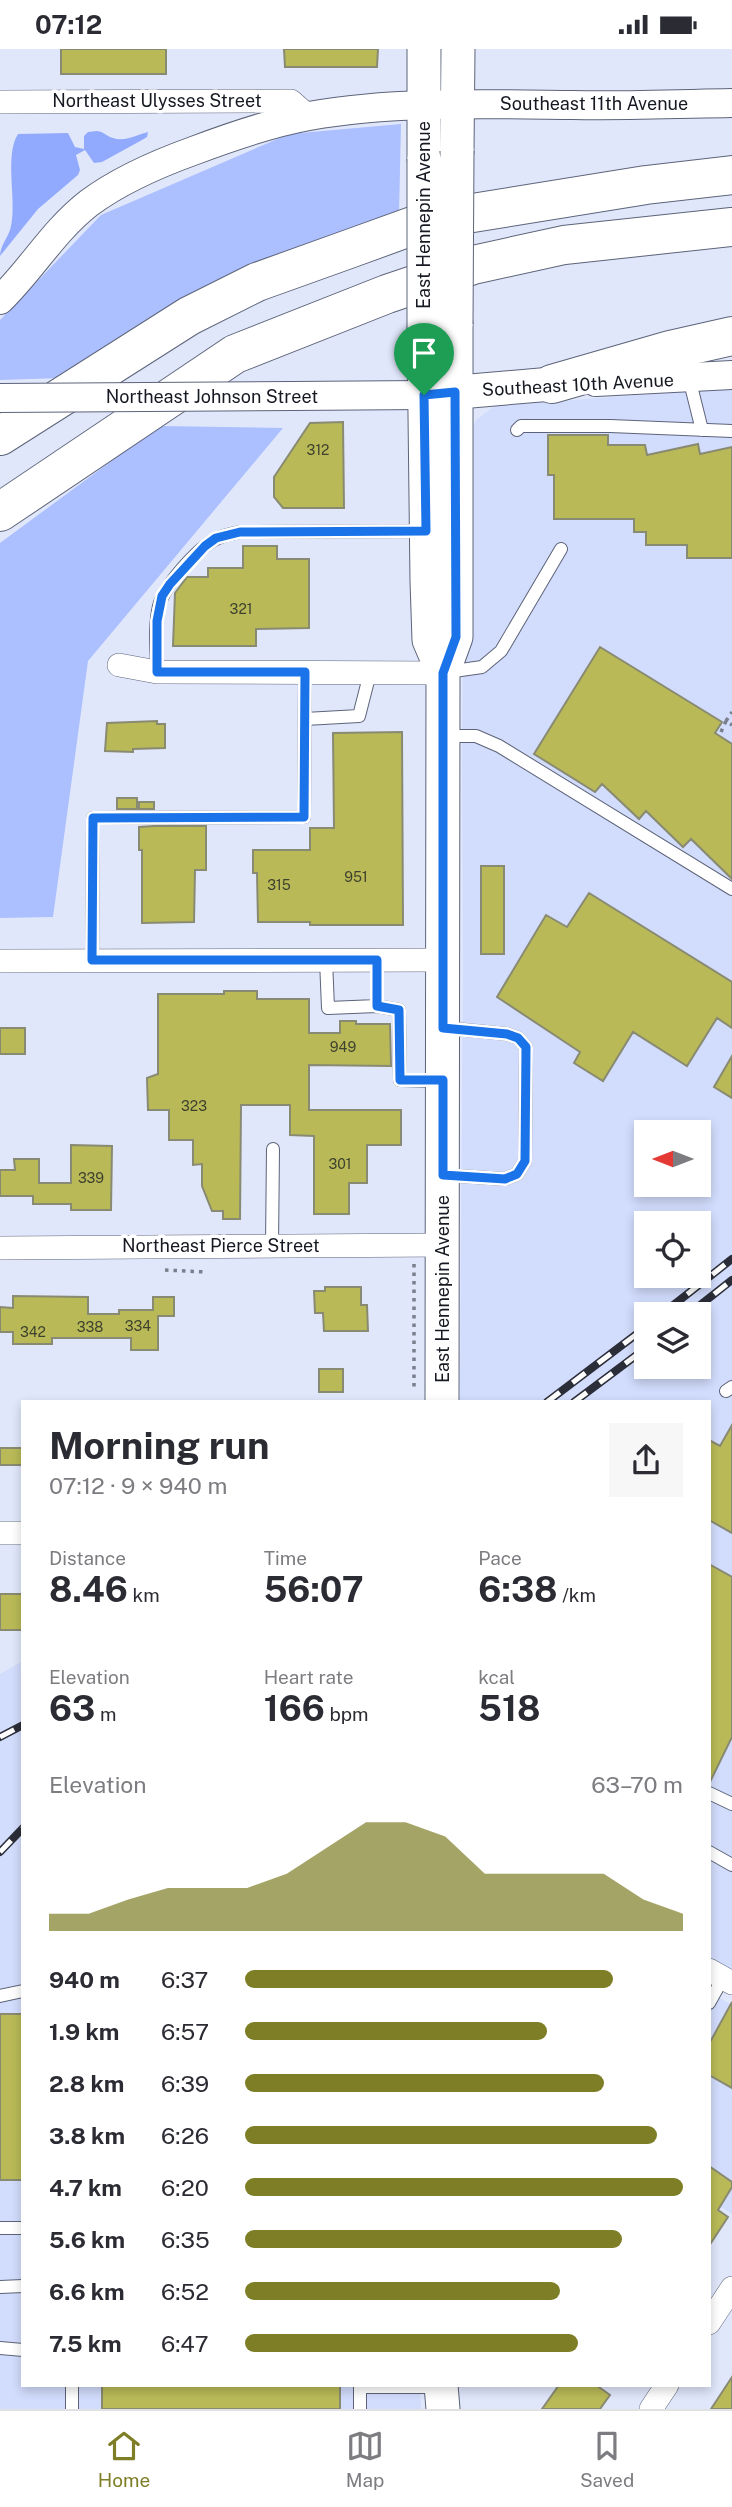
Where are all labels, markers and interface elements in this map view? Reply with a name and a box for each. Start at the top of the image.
text: 07:12 [35,9,102,40]
street label: Northeast Ulysses Street [52,90,262,111]
street label: Southeast 11th Avenue [500,93,688,114]
street label: East Hennepin Avenue [413,121,434,309]
pin [394,323,454,395]
icon: arrive [405,334,443,372]
street label: Southeast 10th Avenue [481,369,674,400]
street label: Northeast Johnson Street [106,386,318,407]
house number: 312 [307,442,329,458]
house number: 321 [230,601,252,617]
house number: 951 [344,869,368,885]
house number: 315 [267,877,291,893]
house number: 949 [330,1039,356,1055]
house number: 323 [181,1098,207,1114]
north arrow [634,1120,710,1197]
map controls [634,1120,711,1379]
house number: 301 [329,1156,352,1172]
house number: 339 [78,1170,104,1186]
street label: East Hennepin Avenue [432,1195,453,1383]
button: locate [634,1211,711,1288]
street label: Northeast Pierce Street [122,1235,320,1256]
button: layers [634,1302,711,1379]
house number: 334 [125,1318,151,1334]
house number: 338 [77,1319,103,1335]
house number: 342 [20,1324,46,1340]
text: Morning run [49,1423,270,1468]
button: share [609,1423,683,1497]
text: 07:12 · 9 × 940 m [49,1472,227,1499]
text: Distance [49,1547,126,1569]
text: Time [264,1547,307,1569]
text: Pace [478,1547,522,1569]
text: 8.46 [49,1569,128,1610]
text: 56:07 [264,1569,364,1610]
text: 6:38 [478,1569,558,1610]
text: km [128,1584,160,1606]
text: /km [558,1584,596,1606]
text: Elevation [49,1666,130,1688]
text: Heart rate [264,1666,353,1688]
text: kcal [478,1666,515,1688]
text: 63 [49,1688,95,1729]
text: 166 [264,1688,325,1729]
text: 518 [478,1688,540,1729]
text: m [95,1703,116,1725]
text: bpm [325,1703,368,1725]
text: Elevation [49,1771,147,1798]
text: 63–70 m [591,1771,683,1798]
text: 940 m [49,1966,120,1993]
text: 6:37 [161,1966,208,1993]
text: 1.9 km [49,2018,119,2045]
text: 6:57 [161,2018,209,2045]
text: 2.8 km [49,2070,124,2097]
text: 6:39 [161,2070,209,2097]
text: 3.8 km [49,2122,125,2149]
text: 6:26 [161,2122,209,2149]
text: 4.7 km [49,2174,122,2201]
text: 6:20 [161,2174,209,2201]
text: 5.6 km [49,2226,125,2253]
text: 6:35 [161,2226,210,2253]
text: 6.6 km [49,2278,125,2305]
text: 6:52 [161,2278,209,2305]
text: 7.5 km [49,2330,122,2357]
text: 6:47 [161,2330,209,2357]
tab: Home [98,2427,150,2491]
tab: Map [346,2427,384,2491]
tab: Saved [580,2427,634,2491]

